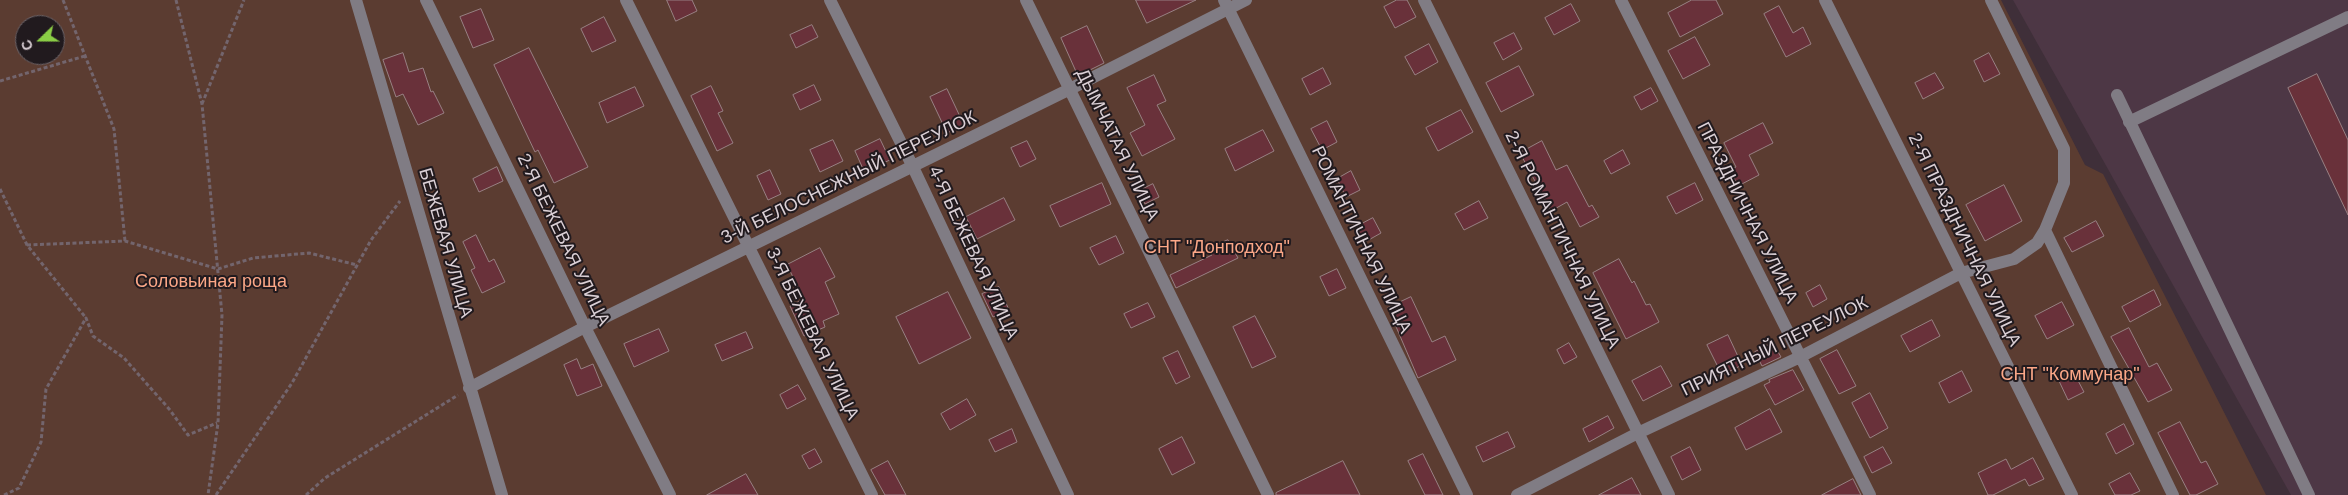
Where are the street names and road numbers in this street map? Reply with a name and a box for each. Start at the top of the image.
street label: ДЫМЧАТАЯ УЛИЦА [1071,65,1163,225]
street label: 3-Й БЕЛОСНЕЖНЫЙ ПЕРЕУЛОК [718,107,980,249]
street label: ПРАЗДНИЧНАЯ УЛИЦА [1692,119,1802,307]
street label: 2-Я РОМАНТИЧНАЯ УЛИЦА [1500,128,1624,352]
street label: 2-Я ПРАЗДНИЧНАЯ УЛИЦА [1903,130,2025,350]
street label: РОМАНТИЧНАЯ УЛИЦА [1306,143,1416,337]
street label: 2-Я БЕЖЕВАЯ УЛИЦА [512,150,614,330]
street label: 4-Я БЕЖЕВАЯ УЛИЦА [923,163,1023,343]
street label: БЕЖЕВАЯ УЛИЦА [413,166,477,320]
street label: 3-Я БЕЖЕВАЯ УЛИЦА [761,244,863,424]
street label: ПРИЯТНЫЙ ПЕРЕУЛОК [1678,292,1872,402]

